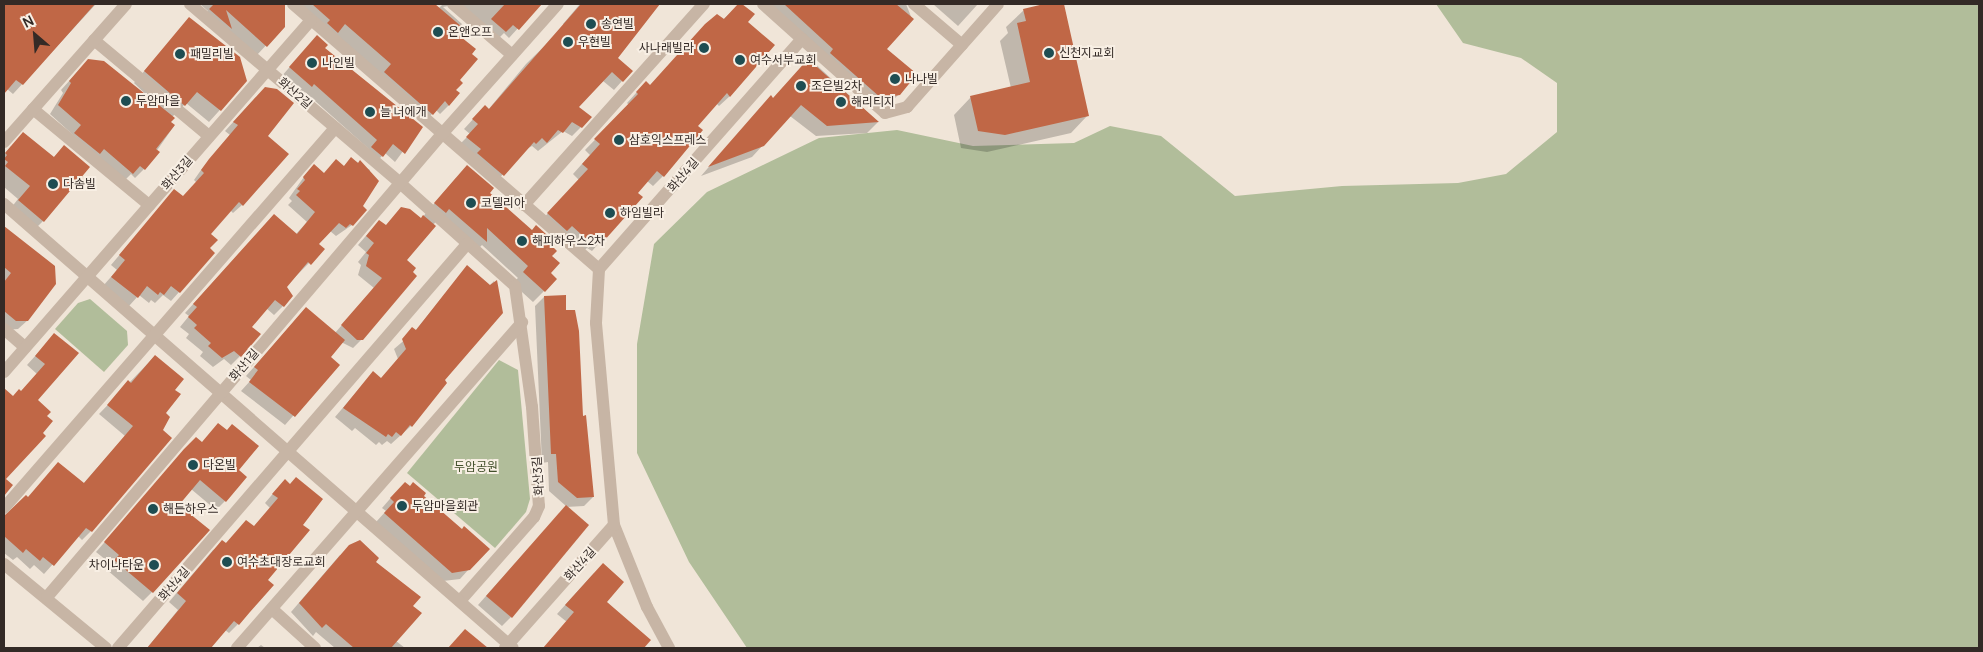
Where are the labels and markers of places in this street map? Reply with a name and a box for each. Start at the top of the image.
place label: 송연빌 [601,17,634,31]
marker: 송연빌 [585,18,597,30]
place label: 온앤오프 [448,25,492,39]
marker: 온앤오프 [432,26,444,38]
place label: 우현빌 [578,35,611,49]
marker: 우현빌 [562,36,574,48]
place label: 사나래빌라 [639,41,694,55]
marker: 사나래빌라 [698,42,710,54]
place label: 신천지교회 [1059,46,1114,60]
place label: 패밀리빌 [190,47,234,61]
marker: 신천지교회 [1043,47,1055,59]
marker: 패밀리빌 [174,48,186,60]
place label: 여수서부교회 [750,53,816,67]
marker: 여수서부교회 [734,54,746,66]
place label: 나인빌 [322,56,355,70]
marker: 나인빌 [306,57,318,69]
place label: 나나빌 [905,72,938,86]
marker: 나나빌 [889,73,901,85]
place label: 조은빌2차 [811,79,862,93]
marker: 조은빌2차 [795,80,807,92]
place label: 두암마을 [136,94,180,108]
marker: 두암마을 [120,95,132,107]
place label: 해리티지 [851,95,895,109]
marker: 해리티지 [835,96,847,108]
place label: 늘 너에개 [380,105,427,119]
marker: 늘 너에개 [364,106,376,118]
place label: 삼호익스프레스 [629,133,706,147]
marker: 삼호익스프레스 [613,134,625,146]
place label: 다솜빌 [63,177,96,191]
marker: 다솜빌 [47,178,59,190]
place label: 코델리아 [481,196,525,210]
marker: 코델리아 [465,197,477,209]
place label: 하임빌라 [620,206,664,220]
marker: 하임빌라 [604,207,616,219]
place label: 해피하우스2차 [532,234,605,248]
marker: 해피하우스2차 [516,235,528,247]
place label: 다온빌 [203,458,236,472]
marker: 다온빌 [187,459,199,471]
place label: 두암마을회관 [412,499,478,513]
marker: 두암마을회관 [396,500,408,512]
place label: 해든하우스 [163,502,218,516]
marker: 해든하우스 [147,503,159,515]
place label: 여수초대장로교회 [237,555,325,569]
marker: 여수초대장로교회 [221,556,233,568]
place label: 차이나타운 [89,558,144,572]
marker: 차이나타운 [148,559,160,571]

